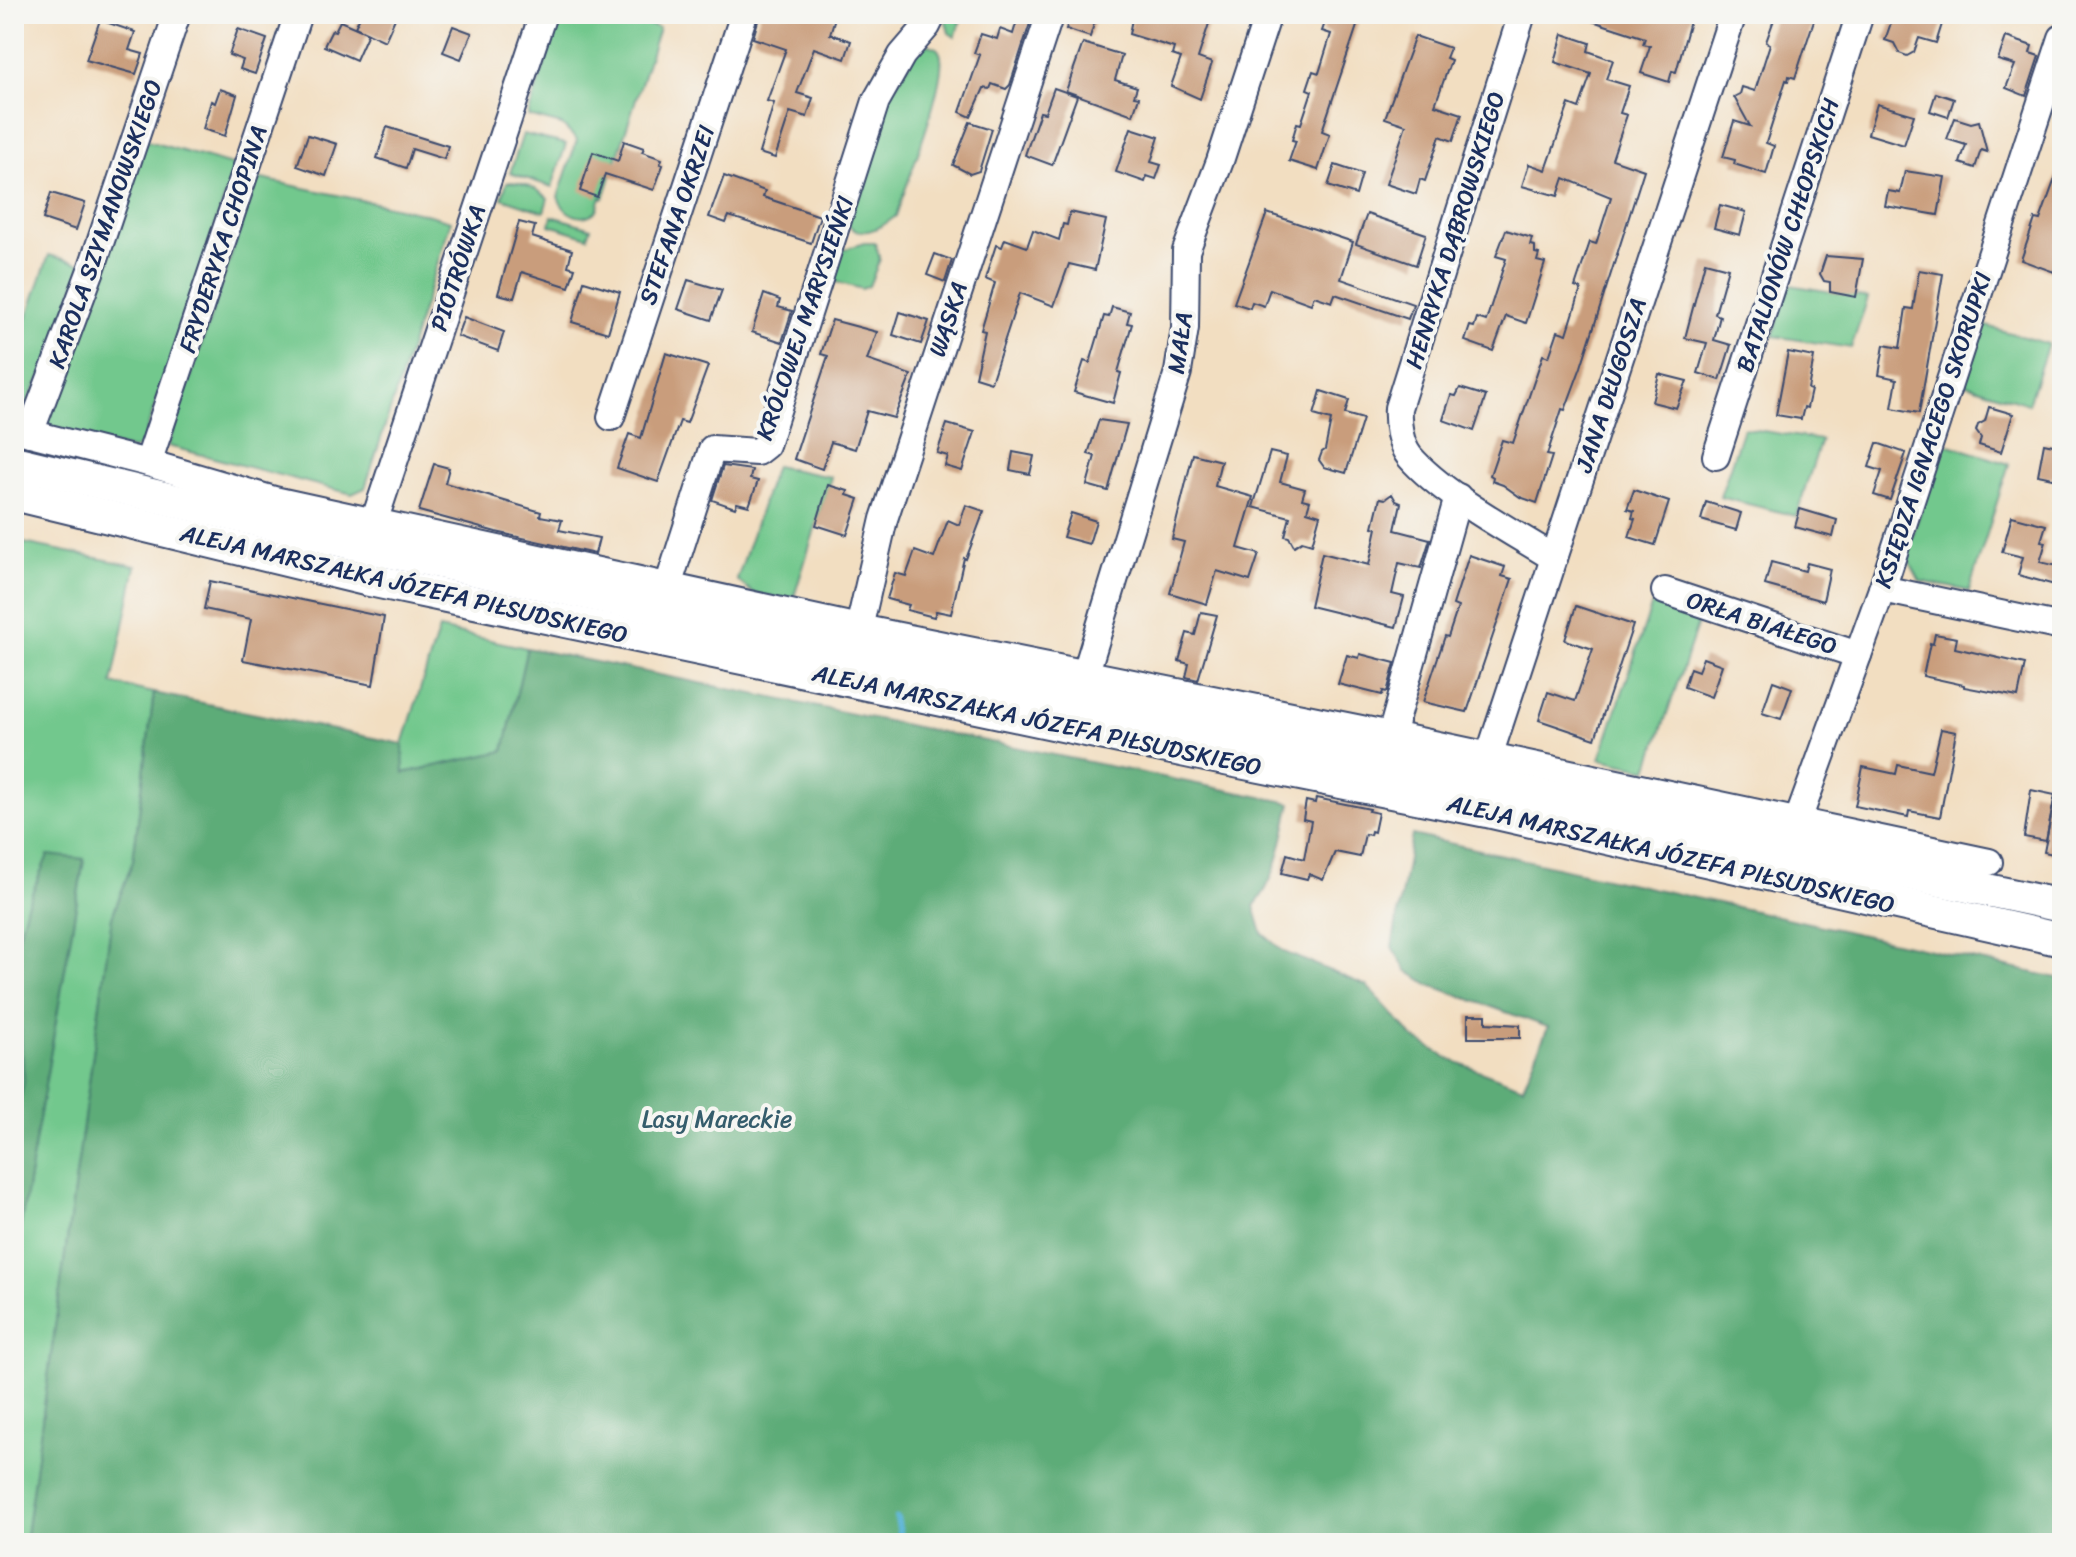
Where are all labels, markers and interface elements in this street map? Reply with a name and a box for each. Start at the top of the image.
street label: KAROLA SZYMANOWSKIEGO [36,74,174,374]
street label: HENRYKA DĄBROWSKIEGO [1393,86,1517,374]
street label: BATALIONÓW CHŁOPSKICH [1724,92,1852,378]
street label: STEFANA OKRZEI [627,119,727,311]
street label: FRYDERYKA CHOPINA [166,120,280,358]
street label: KRÓLOWEJ MARYSIEŃKI [743,190,867,446]
street label: PIOTRÓWKA [418,199,498,337]
street label: KSIĘDZA IGNACEGO SKORUPKI [1862,266,2004,594]
street label: WĄSKA [916,276,980,362]
street label: JANA DŁUGOSZA [1563,292,1659,479]
street label: MAŁA [1155,309,1205,377]
street label: ALEJA MARSZAŁKA JÓZEFA PIŁSUDSKIEGO [175,512,632,656]
street label: ORŁA BIAŁEGO [1681,579,1843,667]
street label: ALEJA MARSZAŁKA JÓZEFA PIŁSUDSKIEGO [807,652,1266,788]
street label: ALEJA MARSZAŁKA JÓZEFA PIŁSUDSKIEGO [1442,782,1899,926]
park label: Lasy Mareckie [642,1098,792,1140]

